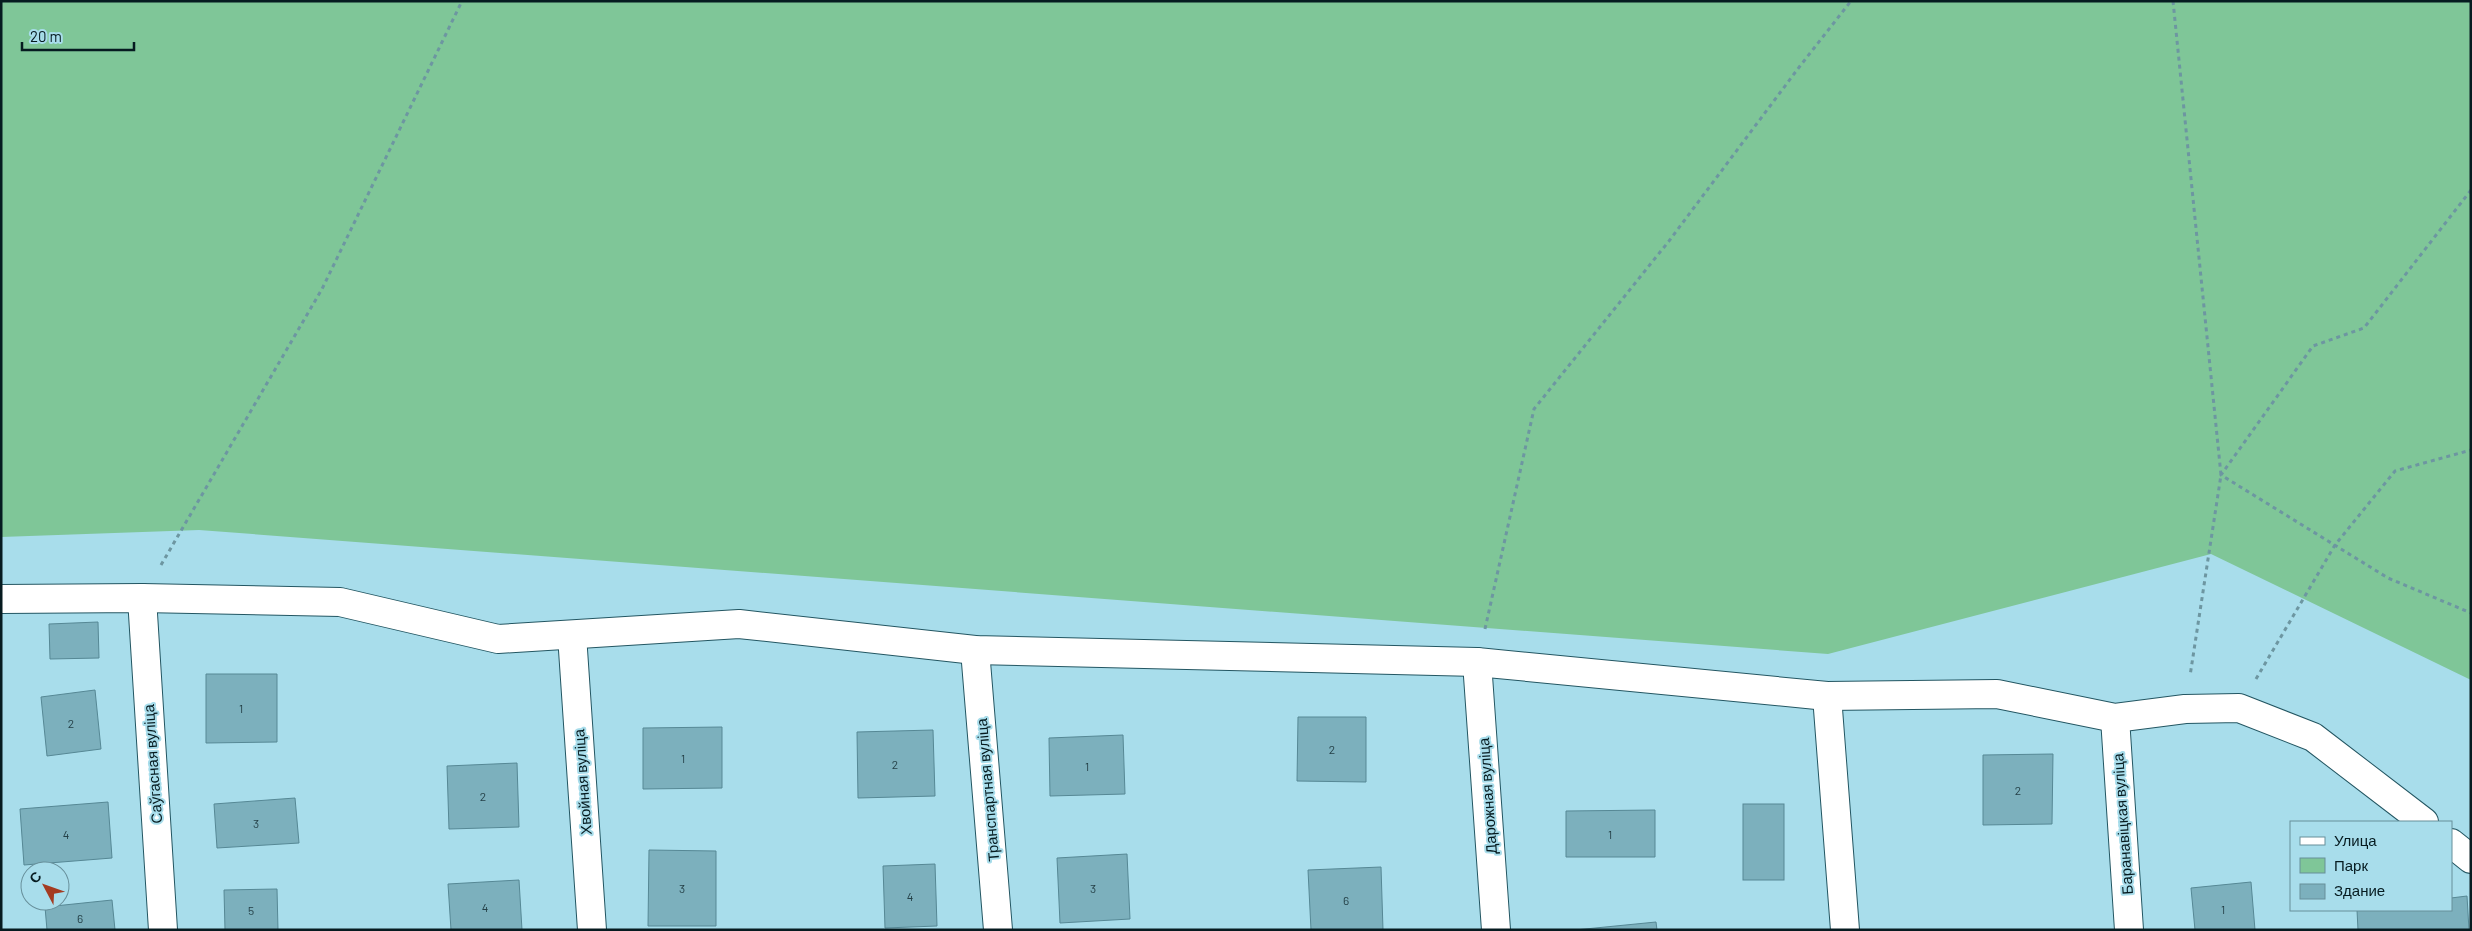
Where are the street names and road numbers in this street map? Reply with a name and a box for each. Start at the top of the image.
street label: Саўгасная вуліца [139,703,165,824]
street label: Транспартная вуліца [972,717,1002,862]
street label: Хвойная вуліца [569,728,595,836]
street label: Дарожная вуліца [1474,737,1500,855]
street label: Баранавіцкая вуліца [2108,752,2136,895]

